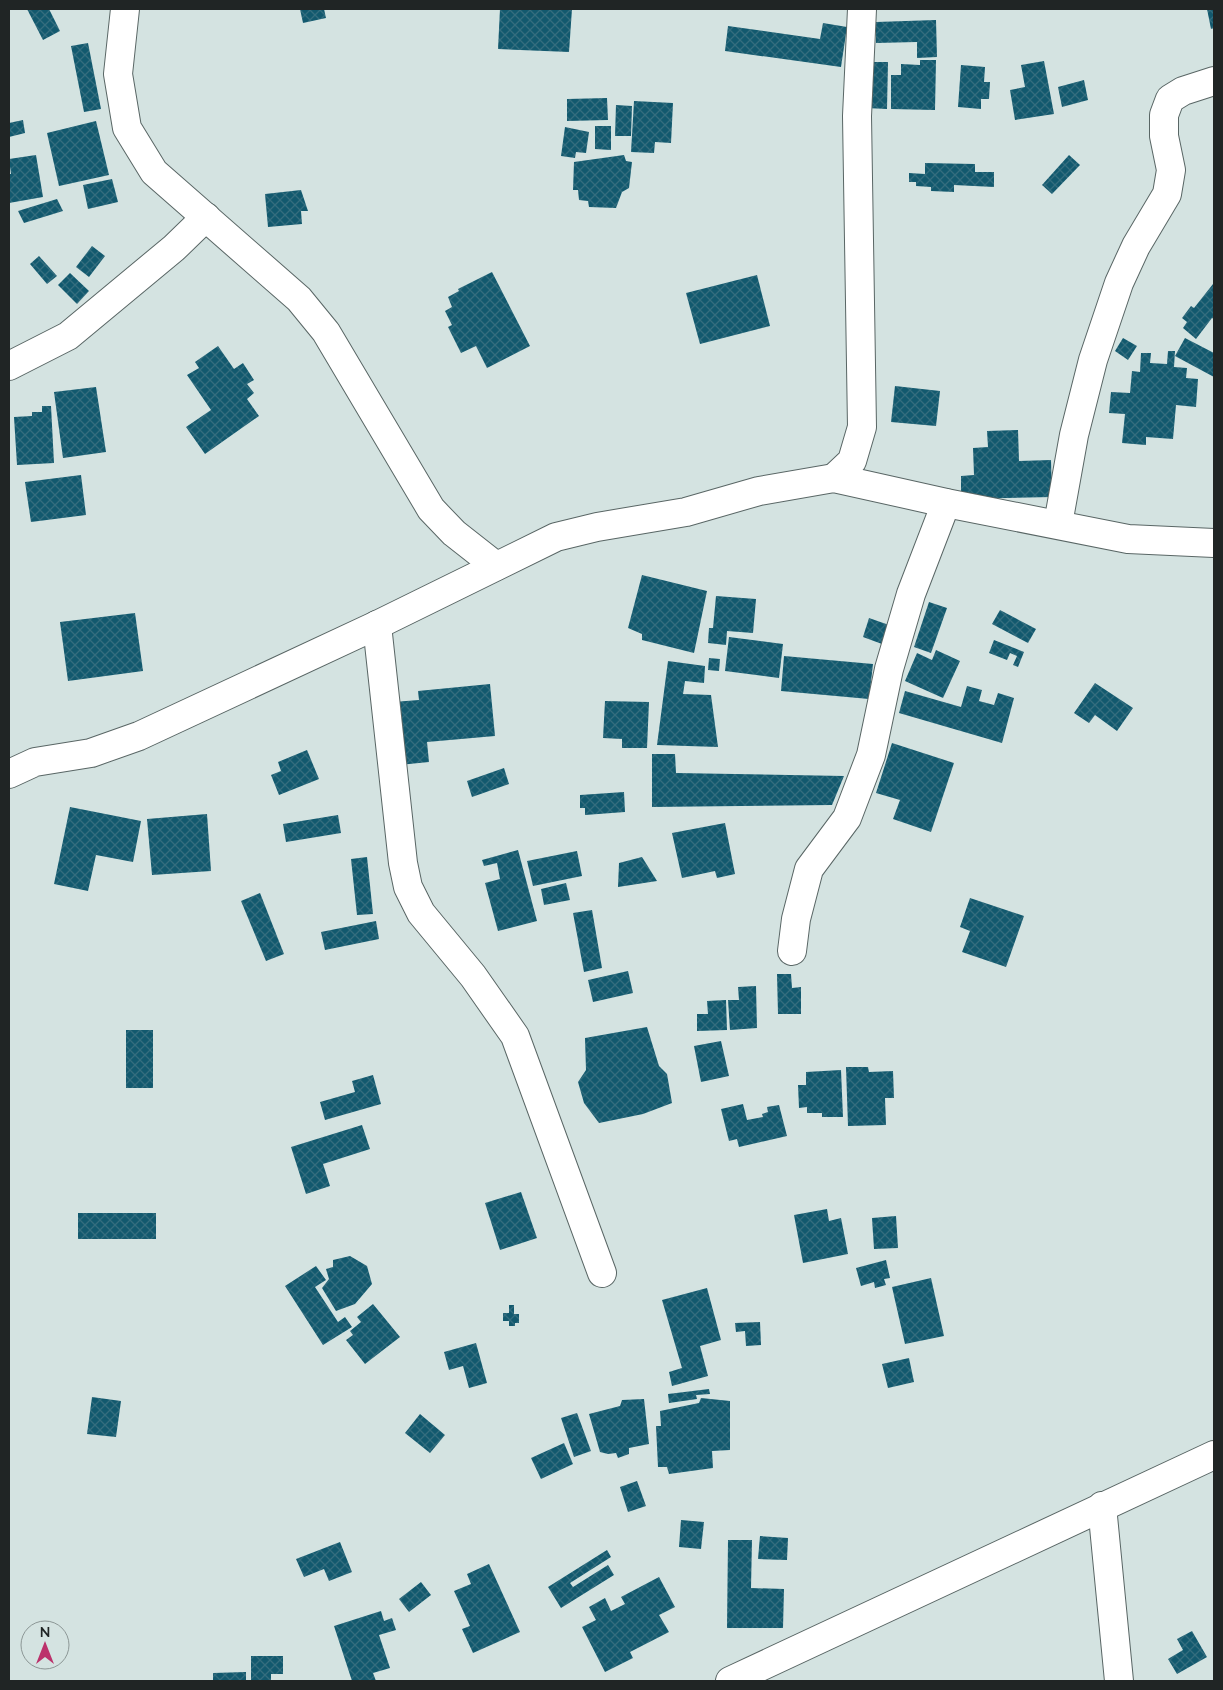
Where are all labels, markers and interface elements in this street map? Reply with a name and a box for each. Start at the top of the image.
north arrow [20,1620,70,1670]
text: N [40,1623,50,1641]

